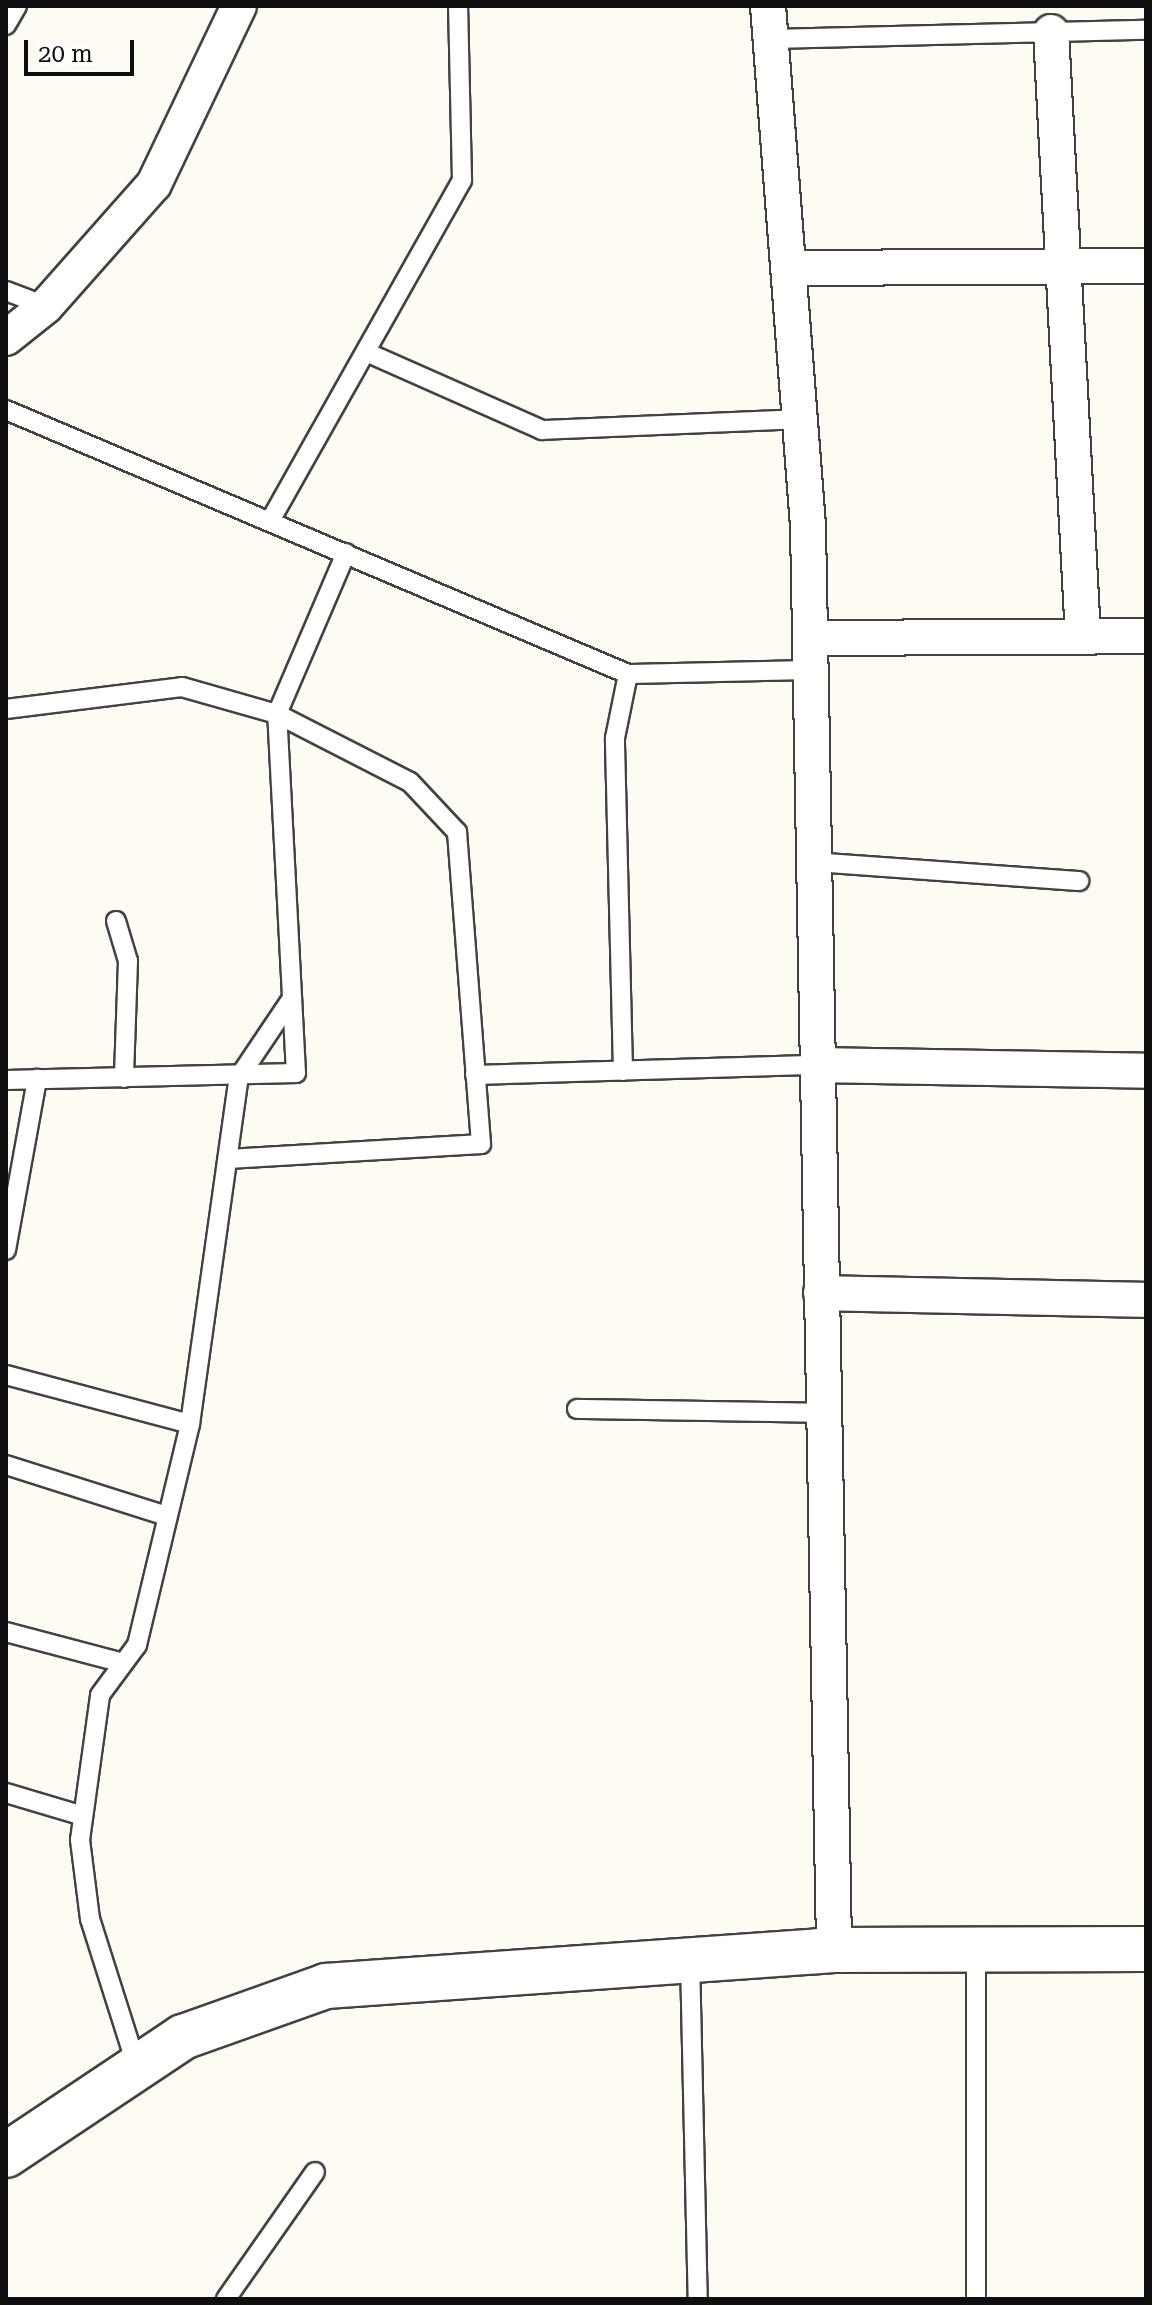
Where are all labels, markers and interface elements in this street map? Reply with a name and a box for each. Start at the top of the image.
scale bar [28,24,138,74]
text: 20 m [38,40,93,68]

